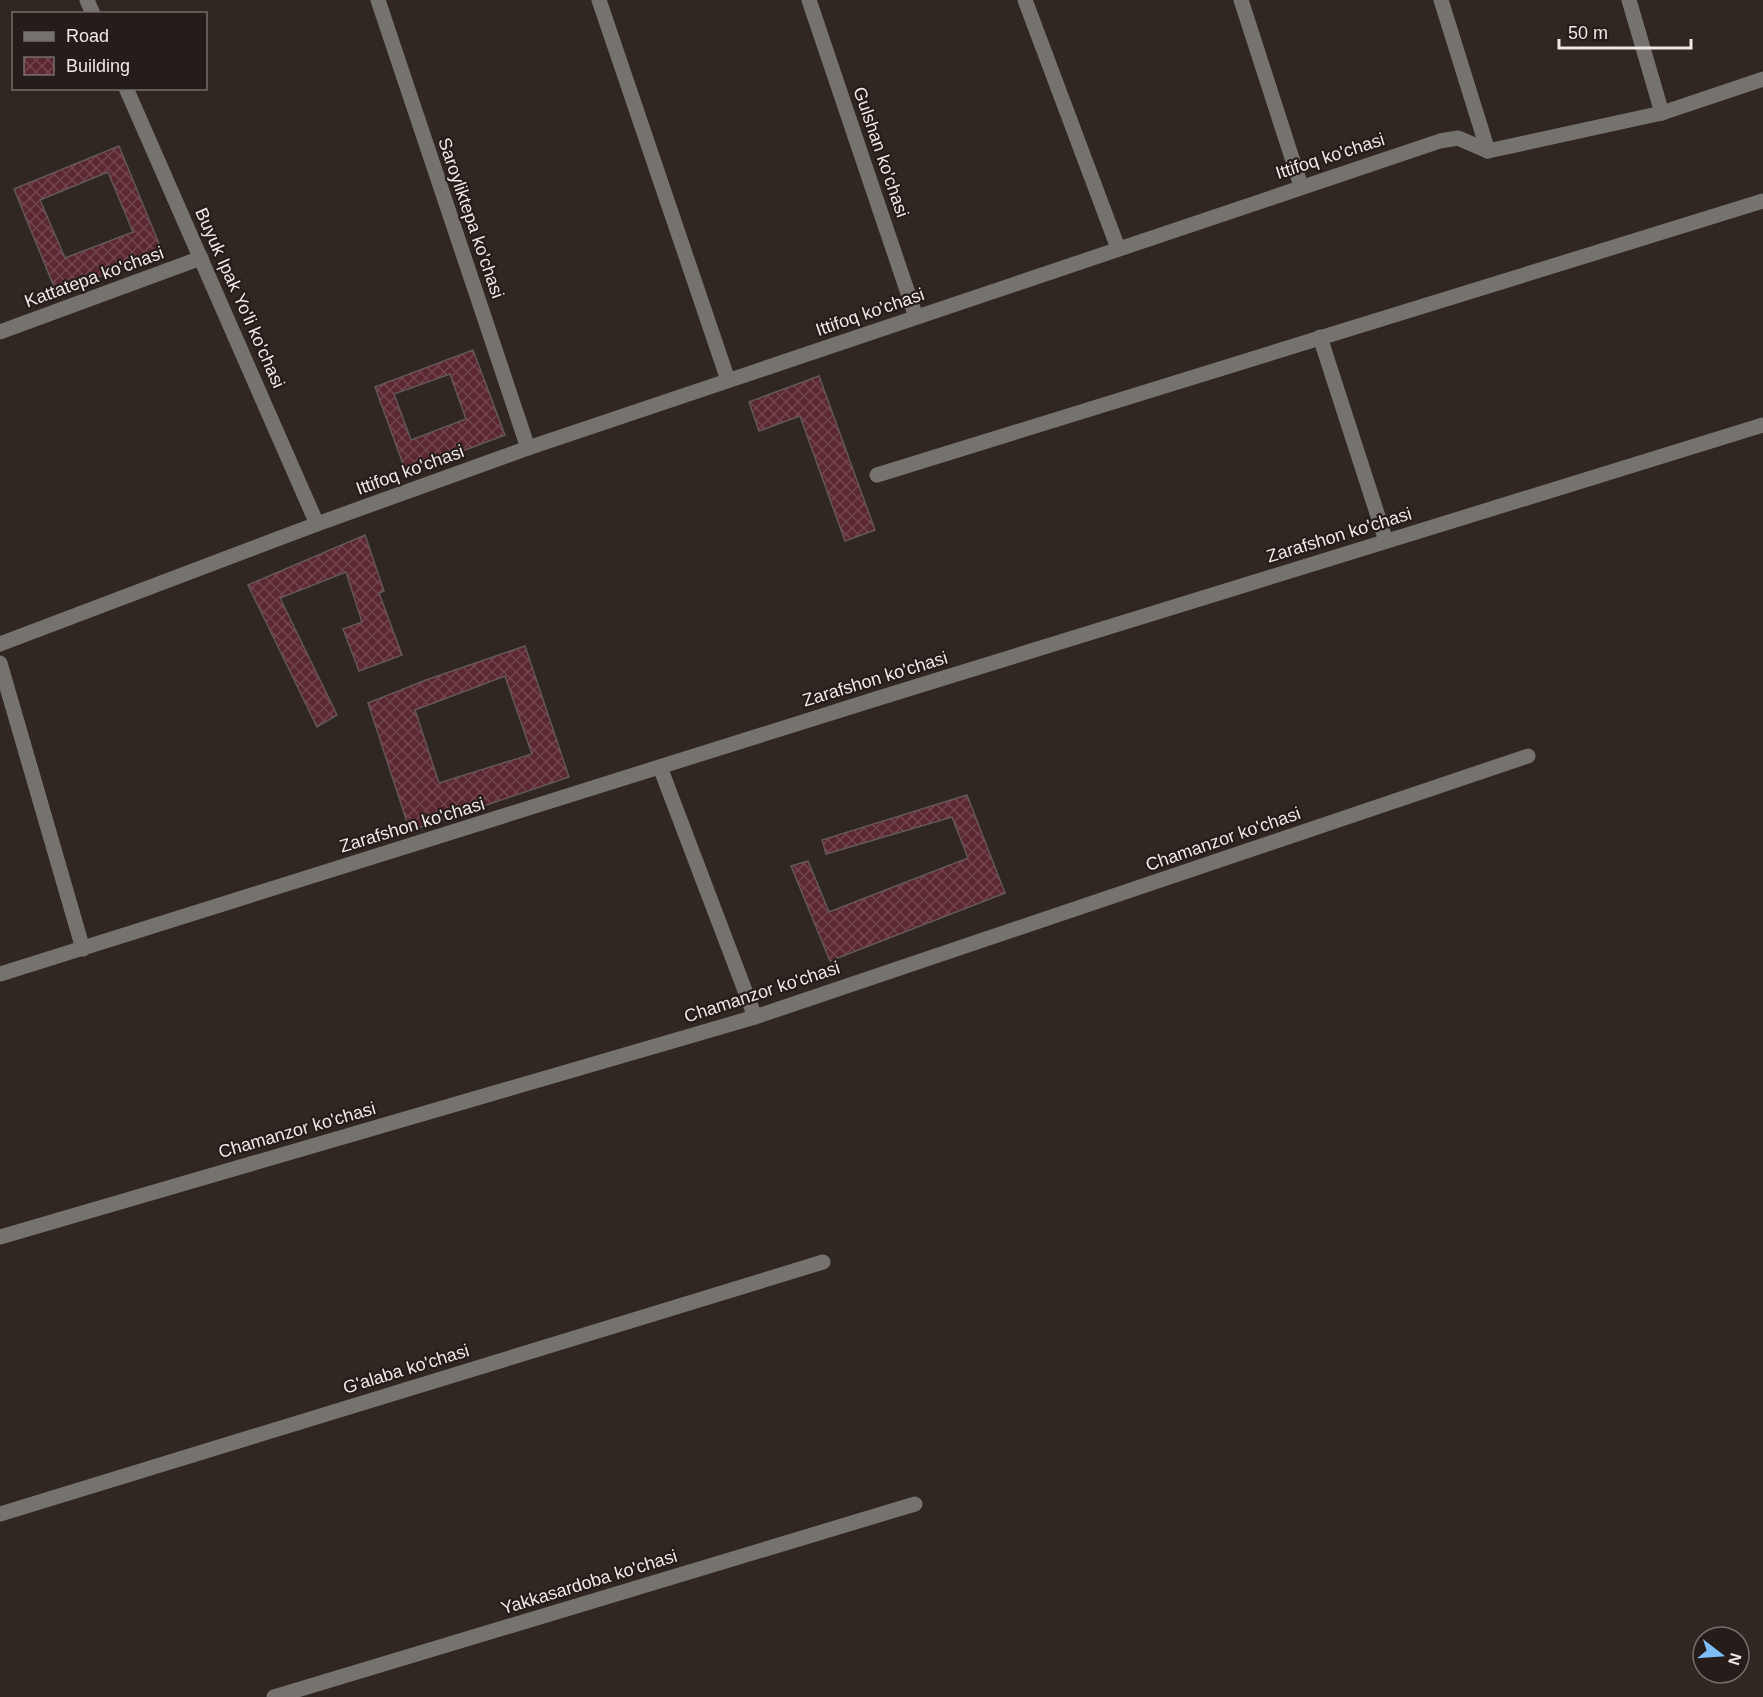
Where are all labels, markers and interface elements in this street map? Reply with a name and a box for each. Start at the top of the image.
legend [12,12,207,90]
scale bar [1559,12,1691,50]
text: 50 m [1568,23,1608,43]
text: Road [66,26,109,46]
text: Building [66,56,130,76]
street label: Gulshan ko'chasi [849,84,913,220]
street label: Ittifoq ko'chasi [1273,129,1387,183]
street label: Saroyliktepa ko'chasi [434,135,508,301]
street label: Buyuk Ipak Yo'li ko'chasi [191,205,289,391]
street label: Kattatepa ko'chasi [22,243,166,311]
street label: Ittifoq ko'chasi [813,284,927,340]
street label: Ittifoq ko'chasi [353,441,467,499]
street label: Zarafshon ko'chasi [1264,503,1414,567]
street label: Zarafshon ko'chasi [800,647,950,711]
street label: Zarafshon ko'chasi [337,793,487,857]
street label: Chamanzor ko'chasi [1143,803,1303,875]
street label: Chamanzor ko'chasi [682,957,842,1027]
street label: Chamanzor ko'chasi [216,1098,378,1162]
street label: G'alaba ko'chasi [340,1340,472,1398]
street label: Yakkasardoba ko'chasi [498,1546,680,1618]
north arrow [1691,1625,1751,1685]
text: N [1725,1651,1745,1667]

